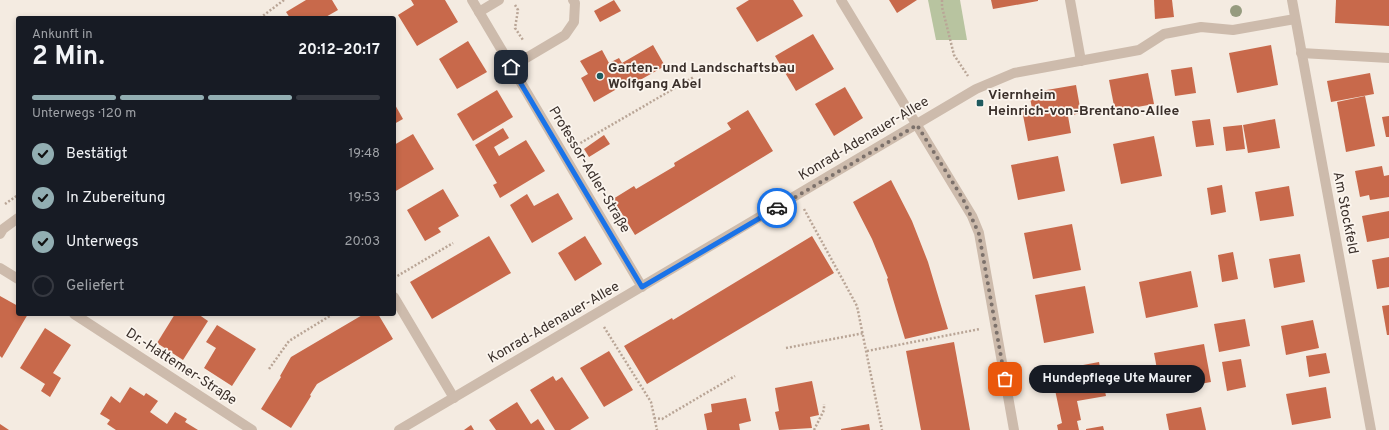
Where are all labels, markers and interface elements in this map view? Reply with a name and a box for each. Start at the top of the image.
text: Ankunft in [32,27,93,43]
text: 2 Min. [32,41,105,74]
text: 20:12–20:17 [298,41,380,60]
pin [494,50,528,84]
icon: home [500,56,522,78]
place label: Garten- und Landschaftsbau Wolfgang Abel [608,60,795,93]
marker: Garten- und Landschaftsbau Wolfgang Abel [595,71,605,81]
place label: Viernheim Heinrich-von-Brentano-Allee [988,87,1180,120]
street label: Konrad-Adenauer-Allee [796,93,932,185]
marker: Viernheim Heinrich-von-Brentano-Allee [975,98,985,108]
street label: Professor-Adler-Straße [545,104,633,236]
text: Unterwegs · 120 m [32,106,136,122]
icon: check [32,143,54,165]
text: Bestätigt [66,145,128,164]
text: 19:48 [348,146,380,162]
street label: Am Stockfeld [1329,170,1361,256]
icon: check [32,187,54,209]
courier [757,188,797,228]
text: In Zubereitung [66,189,166,208]
text: 19:53 [349,190,380,206]
icon: car [766,197,788,219]
icon: check [32,231,54,253]
text: Unterwegs [66,233,139,252]
text: 20:03 [345,234,380,250]
text: Geliefert [66,277,124,296]
street label: Konrad-Adenauer-Allee [485,278,623,368]
street label: Dr.-Hattemer-Straße [122,325,240,409]
pin [988,362,1022,396]
callout: Hundepflege Ute Maurer [1029,365,1205,393]
icon: bag [994,368,1016,390]
text: Hundepflege Ute Maurer [1043,371,1191,387]

